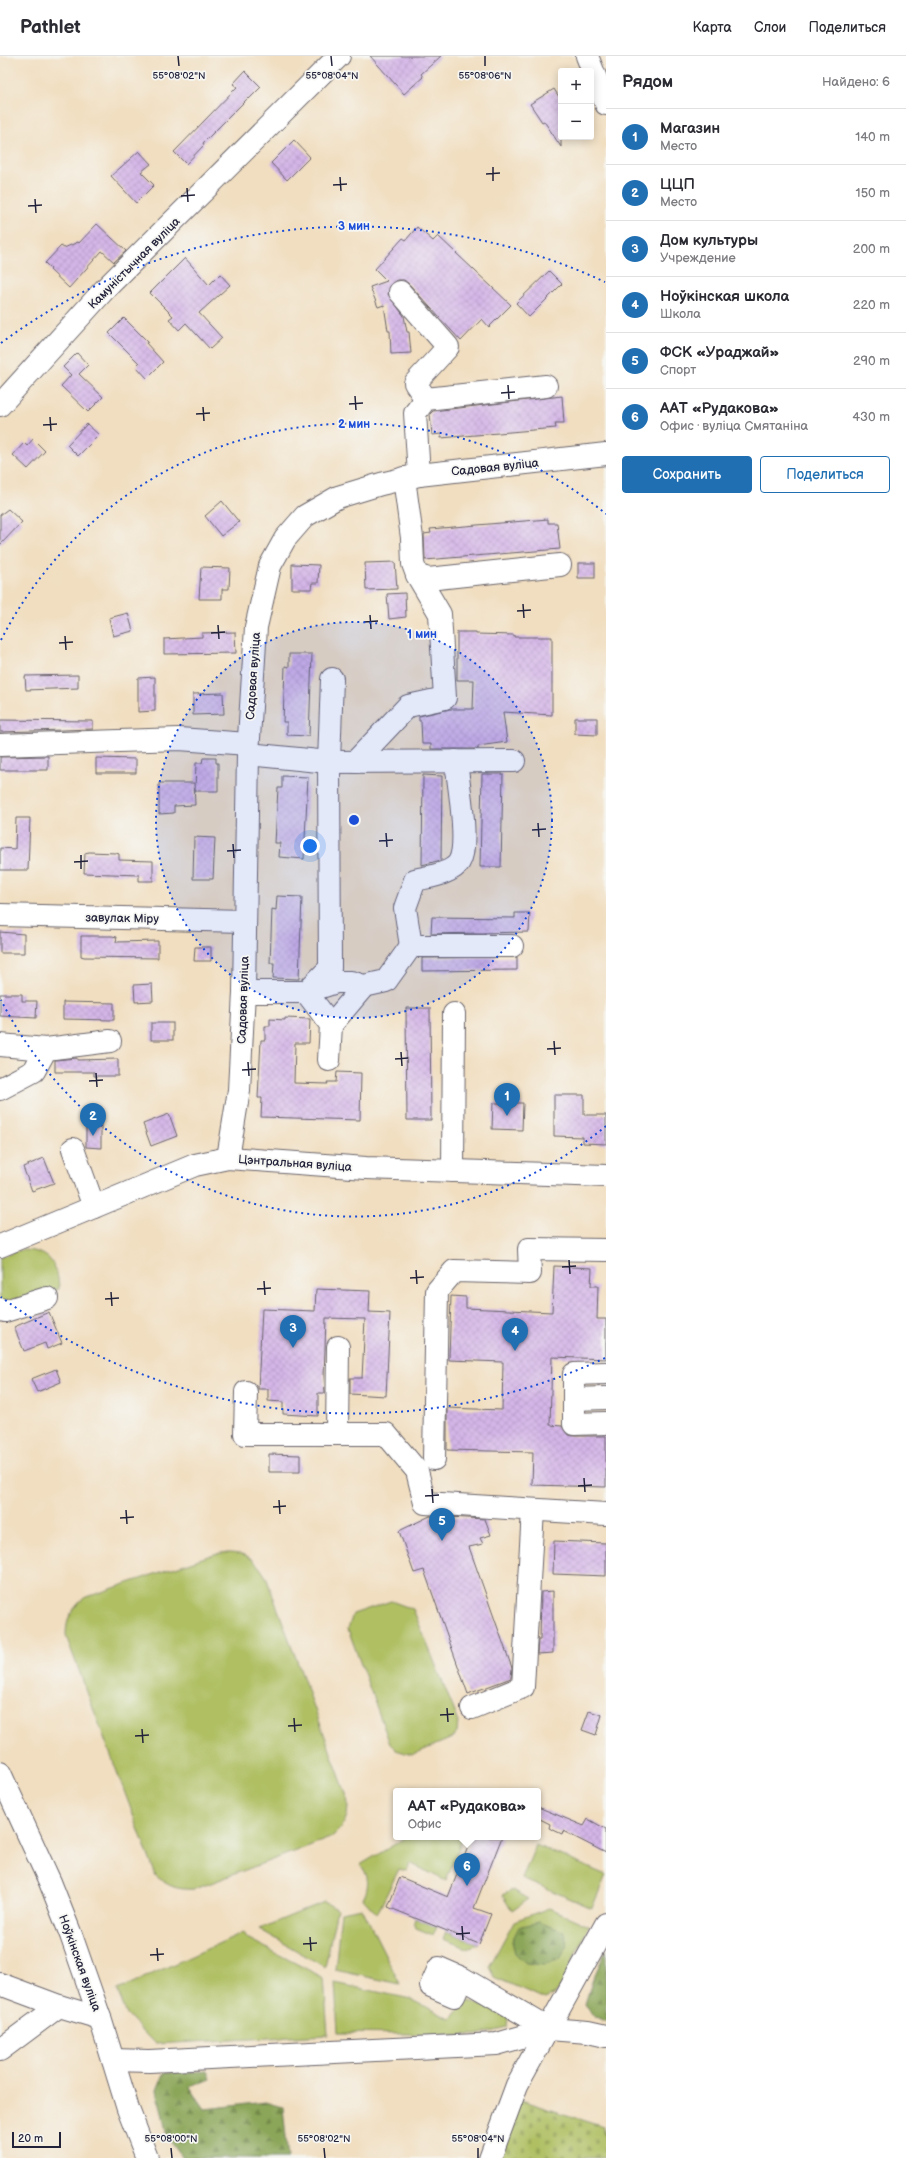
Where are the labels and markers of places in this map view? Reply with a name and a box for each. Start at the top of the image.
centre of rings [347,813,361,827]
pin: 1 [494,1083,520,1116]
pin: 2 [80,1103,106,1136]
pin: 3 [280,1315,306,1348]
pin: 4 [502,1318,528,1351]
pin: 5 [429,1508,455,1541]
pin: 6 [454,1853,480,1886]

